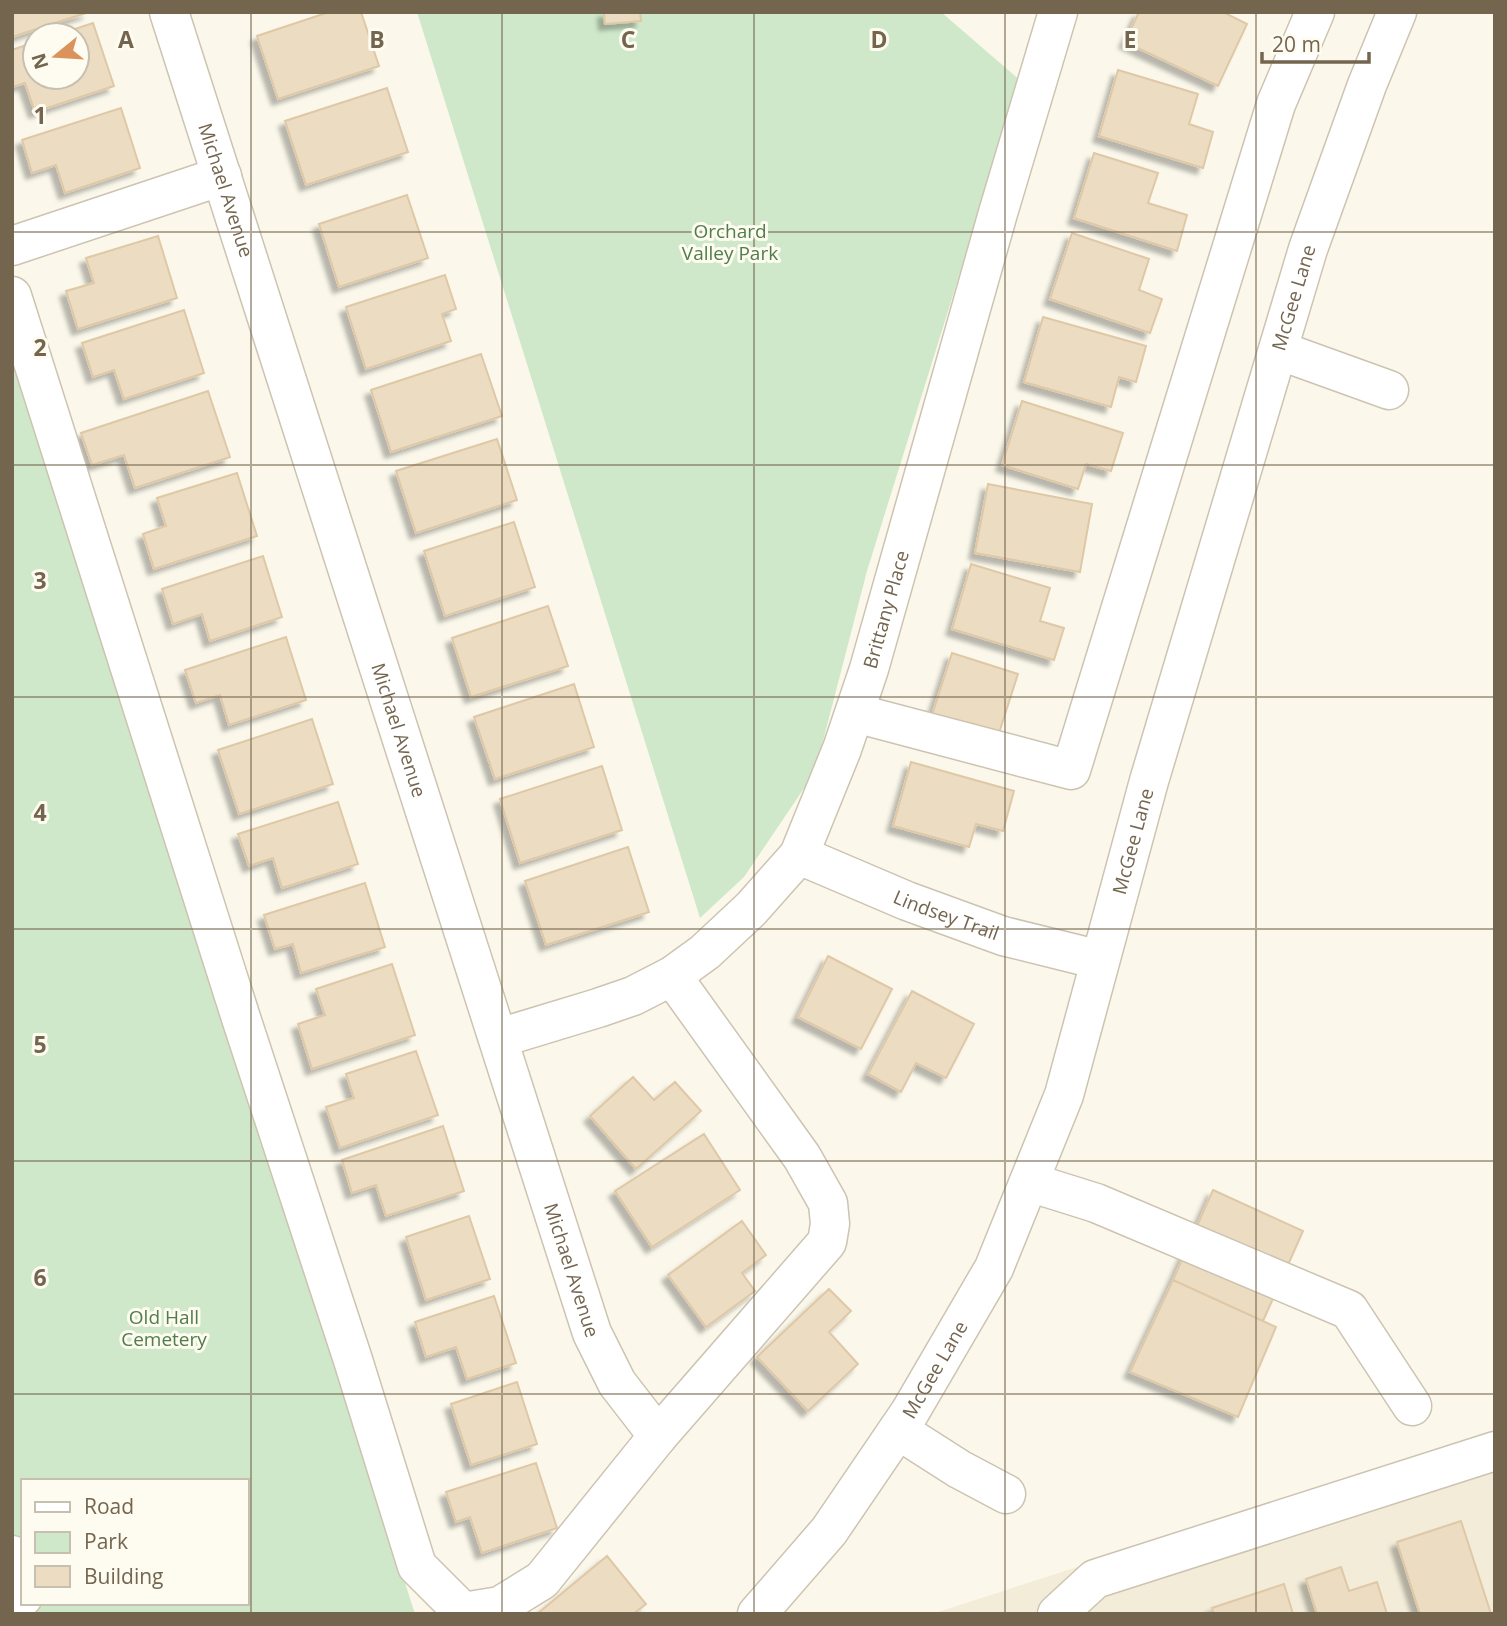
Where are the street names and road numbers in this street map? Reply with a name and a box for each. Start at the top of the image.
street label: Michael Avenue [192,120,260,261]
street label: McGee Lane [1265,242,1322,354]
street label: Brittany Place [857,547,915,672]
street label: Michael Avenue [365,660,433,801]
street label: McGee Lane [1106,785,1159,897]
street label: Lindsey Trail [889,884,1002,946]
street label: Michael Avenue [538,1200,606,1341]
street label: McGee Lane [896,1316,973,1423]

